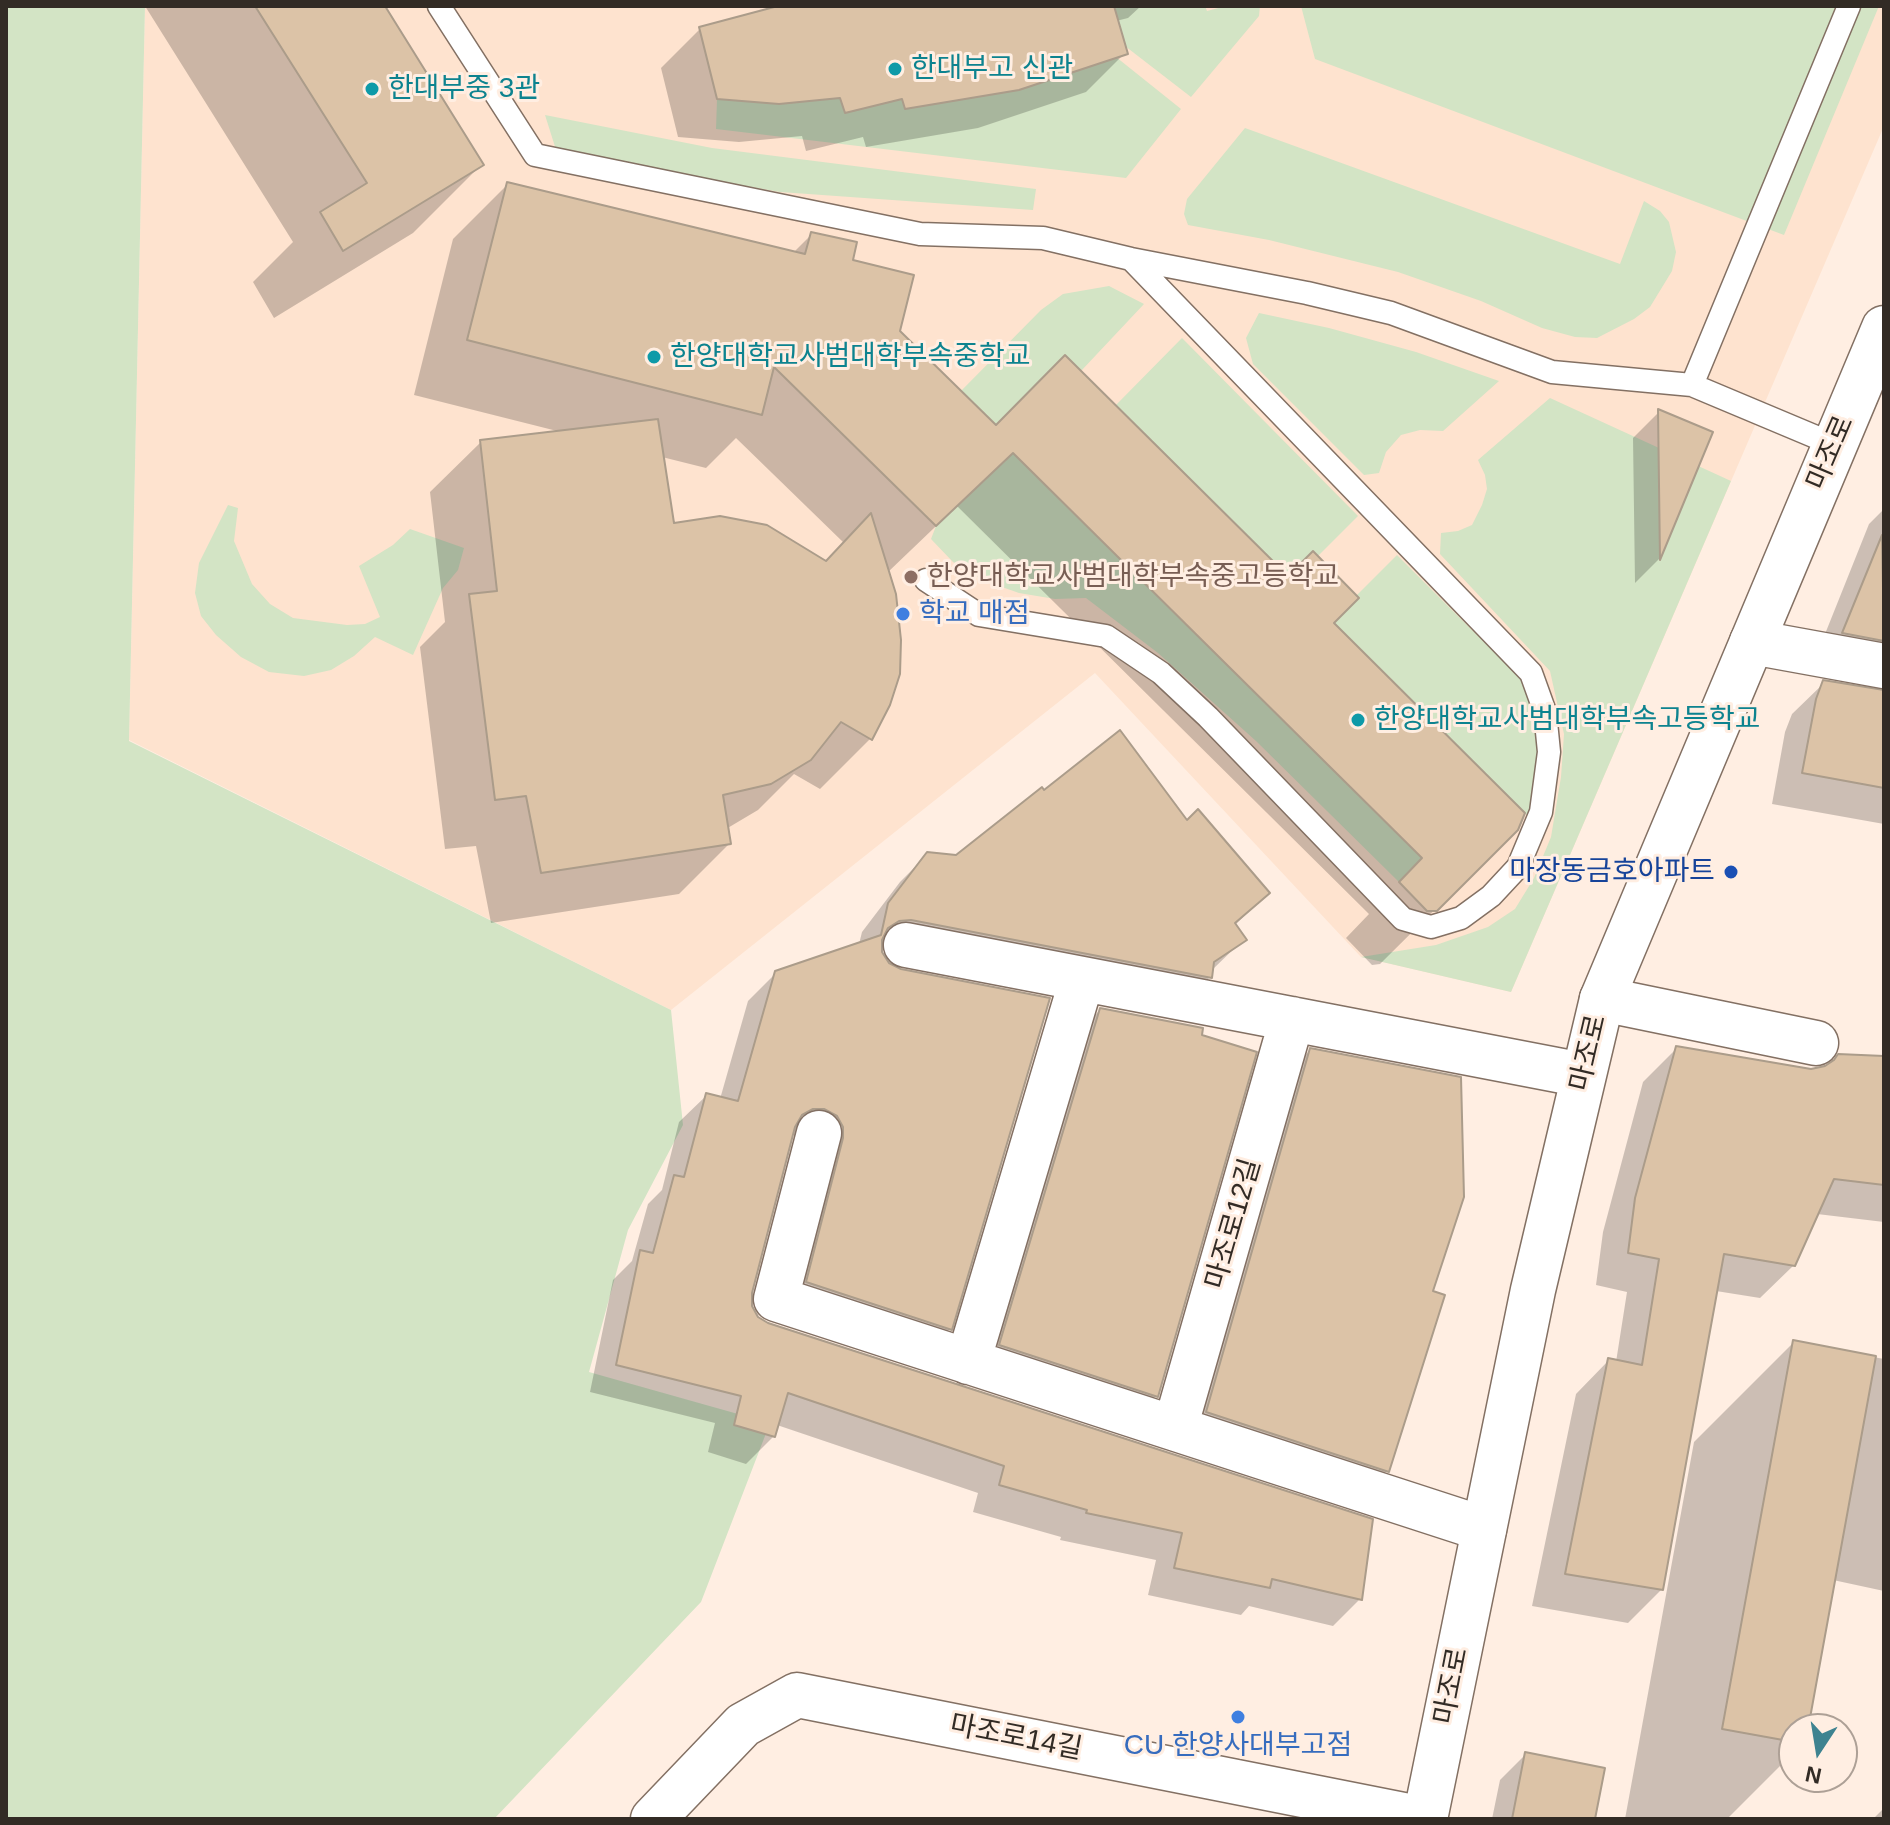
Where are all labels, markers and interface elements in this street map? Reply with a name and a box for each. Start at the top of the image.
place label: 한대부고 신관 [911,52,1073,86]
marker: 한대부고 신관 [886,60,904,78]
place label: 한대부중 3관 [388,72,540,106]
marker: 한대부중 3관 [363,80,381,98]
place label: 한양대학교사범대학부속중학교 [670,340,1031,374]
marker: 한양대학교사범대학부속중학교 [645,348,663,366]
street label: 마조로 [1800,411,1862,495]
place label: 한양대학교사범대학부속중고등학교 [927,560,1339,594]
marker: 한양대학교사범대학부속중고등학교 [902,568,920,586]
place label: 학교 매점 [919,597,1030,631]
marker: 학교 매점 [894,605,912,623]
place label: 한양대학교사범대학부속고등학교 [1374,703,1760,737]
marker: 한양대학교사범대학부속고등학교 [1349,711,1367,729]
place label: 마장동금호아파트 [1509,855,1715,889]
marker: 마장동금호아파트 [1722,863,1740,881]
street label: 마조로 [1564,1012,1614,1094]
street label: 마조로12길 [1199,1155,1269,1293]
street label: 마조로 [1428,1645,1476,1727]
marker: CU 한양사대부고점 [1229,1708,1247,1726]
street label: 마조로14길 [947,1709,1085,1767]
north arrow [1778,1713,1858,1793]
place label: CU 한양사대부고점 [1124,1729,1352,1763]
text: N [1803,1761,1824,1789]

